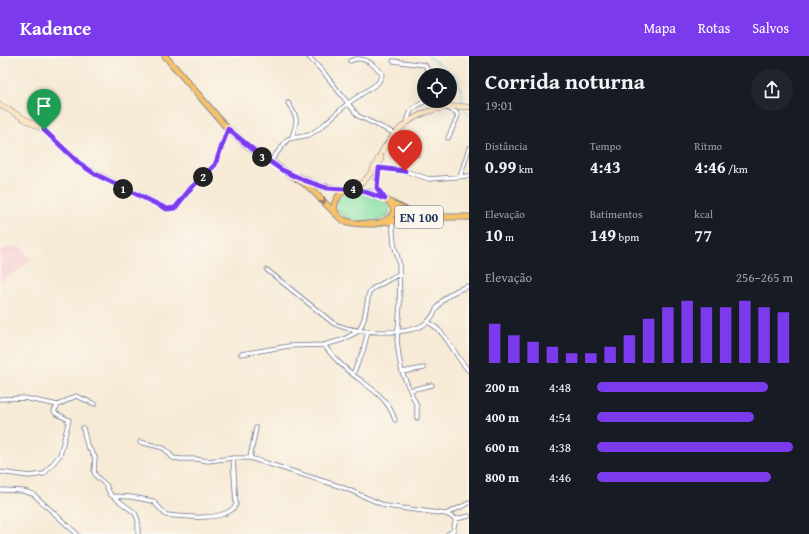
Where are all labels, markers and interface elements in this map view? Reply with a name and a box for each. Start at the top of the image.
text: Kadence [20,14,91,42]
text: Mapa [644,18,676,38]
text: Rotas [698,18,730,38]
text: Salvos [752,18,789,38]
text: Corrida noturna [485,65,645,97]
map controls [417,68,457,108]
button: locate [417,68,457,108]
button: share [751,69,793,111]
pin [27,89,61,130]
icon: arrive [33,95,55,117]
text: 19:01 [485,96,513,115]
pin [388,130,422,171]
icon: check [394,136,416,158]
text: Distância [485,138,528,154]
text: Tempo [590,138,621,154]
text: Ritmo [694,138,722,154]
pin: 3 [252,147,272,167]
text: 3 [259,149,265,165]
text: 0.99 [485,154,516,179]
text: 4:43 [590,154,621,179]
text: 4:46 [694,154,726,179]
text: km [516,161,533,177]
text: /km [726,161,748,177]
pin: 2 [193,167,213,187]
text: 2 [200,169,206,185]
pin: 1 [113,179,133,199]
pin: 4 [343,179,363,199]
text: 1 [120,181,126,197]
text: 4 [350,181,356,197]
one-way arrow [318,196,325,203]
road number: EN 100 [395,206,443,228]
text: Elevação [485,206,525,222]
text: Batimentos [590,206,642,222]
text: kcal [694,206,713,222]
text: 10 [485,222,503,247]
text: 149 [590,222,616,247]
text: 77 [694,222,712,247]
text: m [503,229,514,245]
text: bpm [616,229,639,245]
text: Elevação [485,268,532,287]
text: 256–265 m [736,268,793,287]
text: 200 m [485,378,519,397]
text: 4:48 [549,378,571,397]
text: 400 m [485,408,519,427]
text: 4:54 [549,408,571,427]
text: 600 m [485,438,519,457]
text: 4:38 [549,438,571,457]
text: 800 m [485,468,519,487]
text: 4:46 [549,468,571,487]

